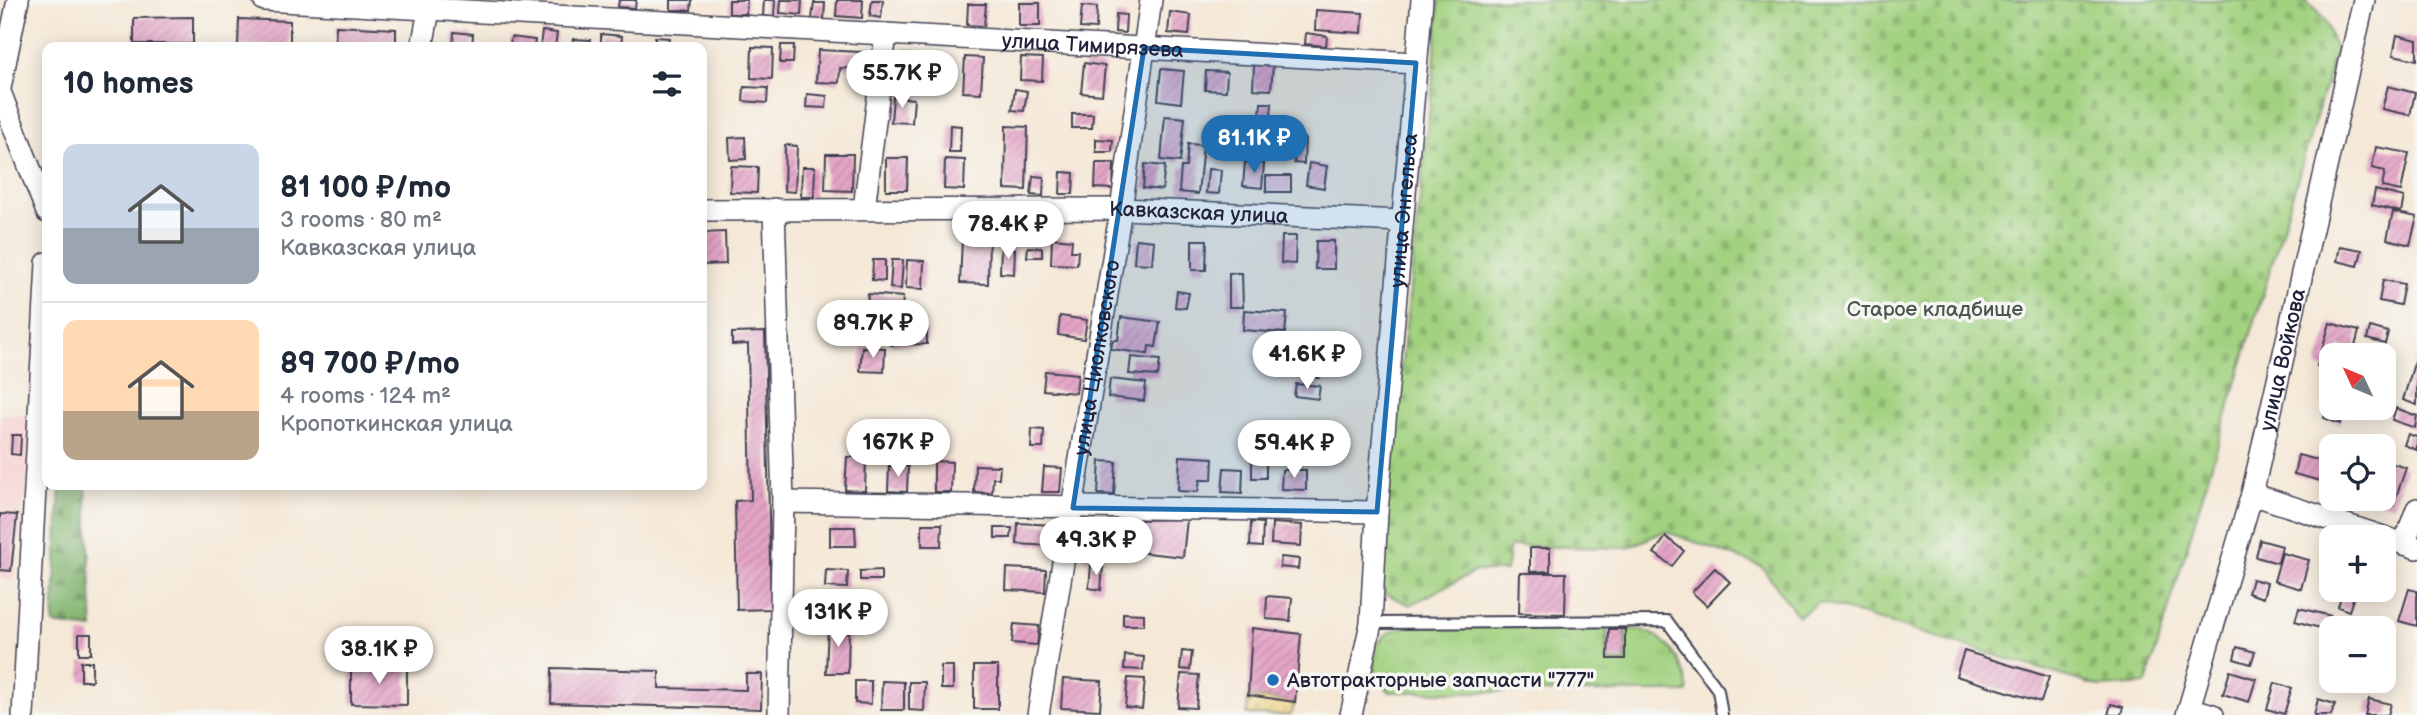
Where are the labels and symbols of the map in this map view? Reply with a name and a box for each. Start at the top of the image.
street label: улица Тимирязева [1001,28,1185,63]
pin: 55.7K ₽ [837,50,967,110]
pin: 81.1K ₽ [1189,116,1319,175]
street label: улица Энгельса [1385,132,1423,289]
street label: Кавказская улица [1109,197,1290,229]
pin: 78.4K ₽ [943,202,1073,261]
street label: улица Циолковского [1069,258,1125,458]
street label: улица Войкова [2255,286,2311,434]
park label: Старое кладбище [1847,297,2024,322]
pin: 89.7K ₽ [808,300,938,360]
pin: 41.6K ₽ [1242,332,1372,391]
north arrow [2319,343,2396,420]
pin: 167K ₽ [841,420,955,479]
pin: 59.4K ₽ [1229,420,1359,480]
pin: 49.3K ₽ [1031,518,1161,577]
pin: 131K ₽ [781,590,895,649]
pin: 38.1K ₽ [314,626,444,686]
place label: Автотракторные запчасти "777" [1286,668,1594,693]
marker: Автотракторные запчасти "777" [1265,672,1281,688]

